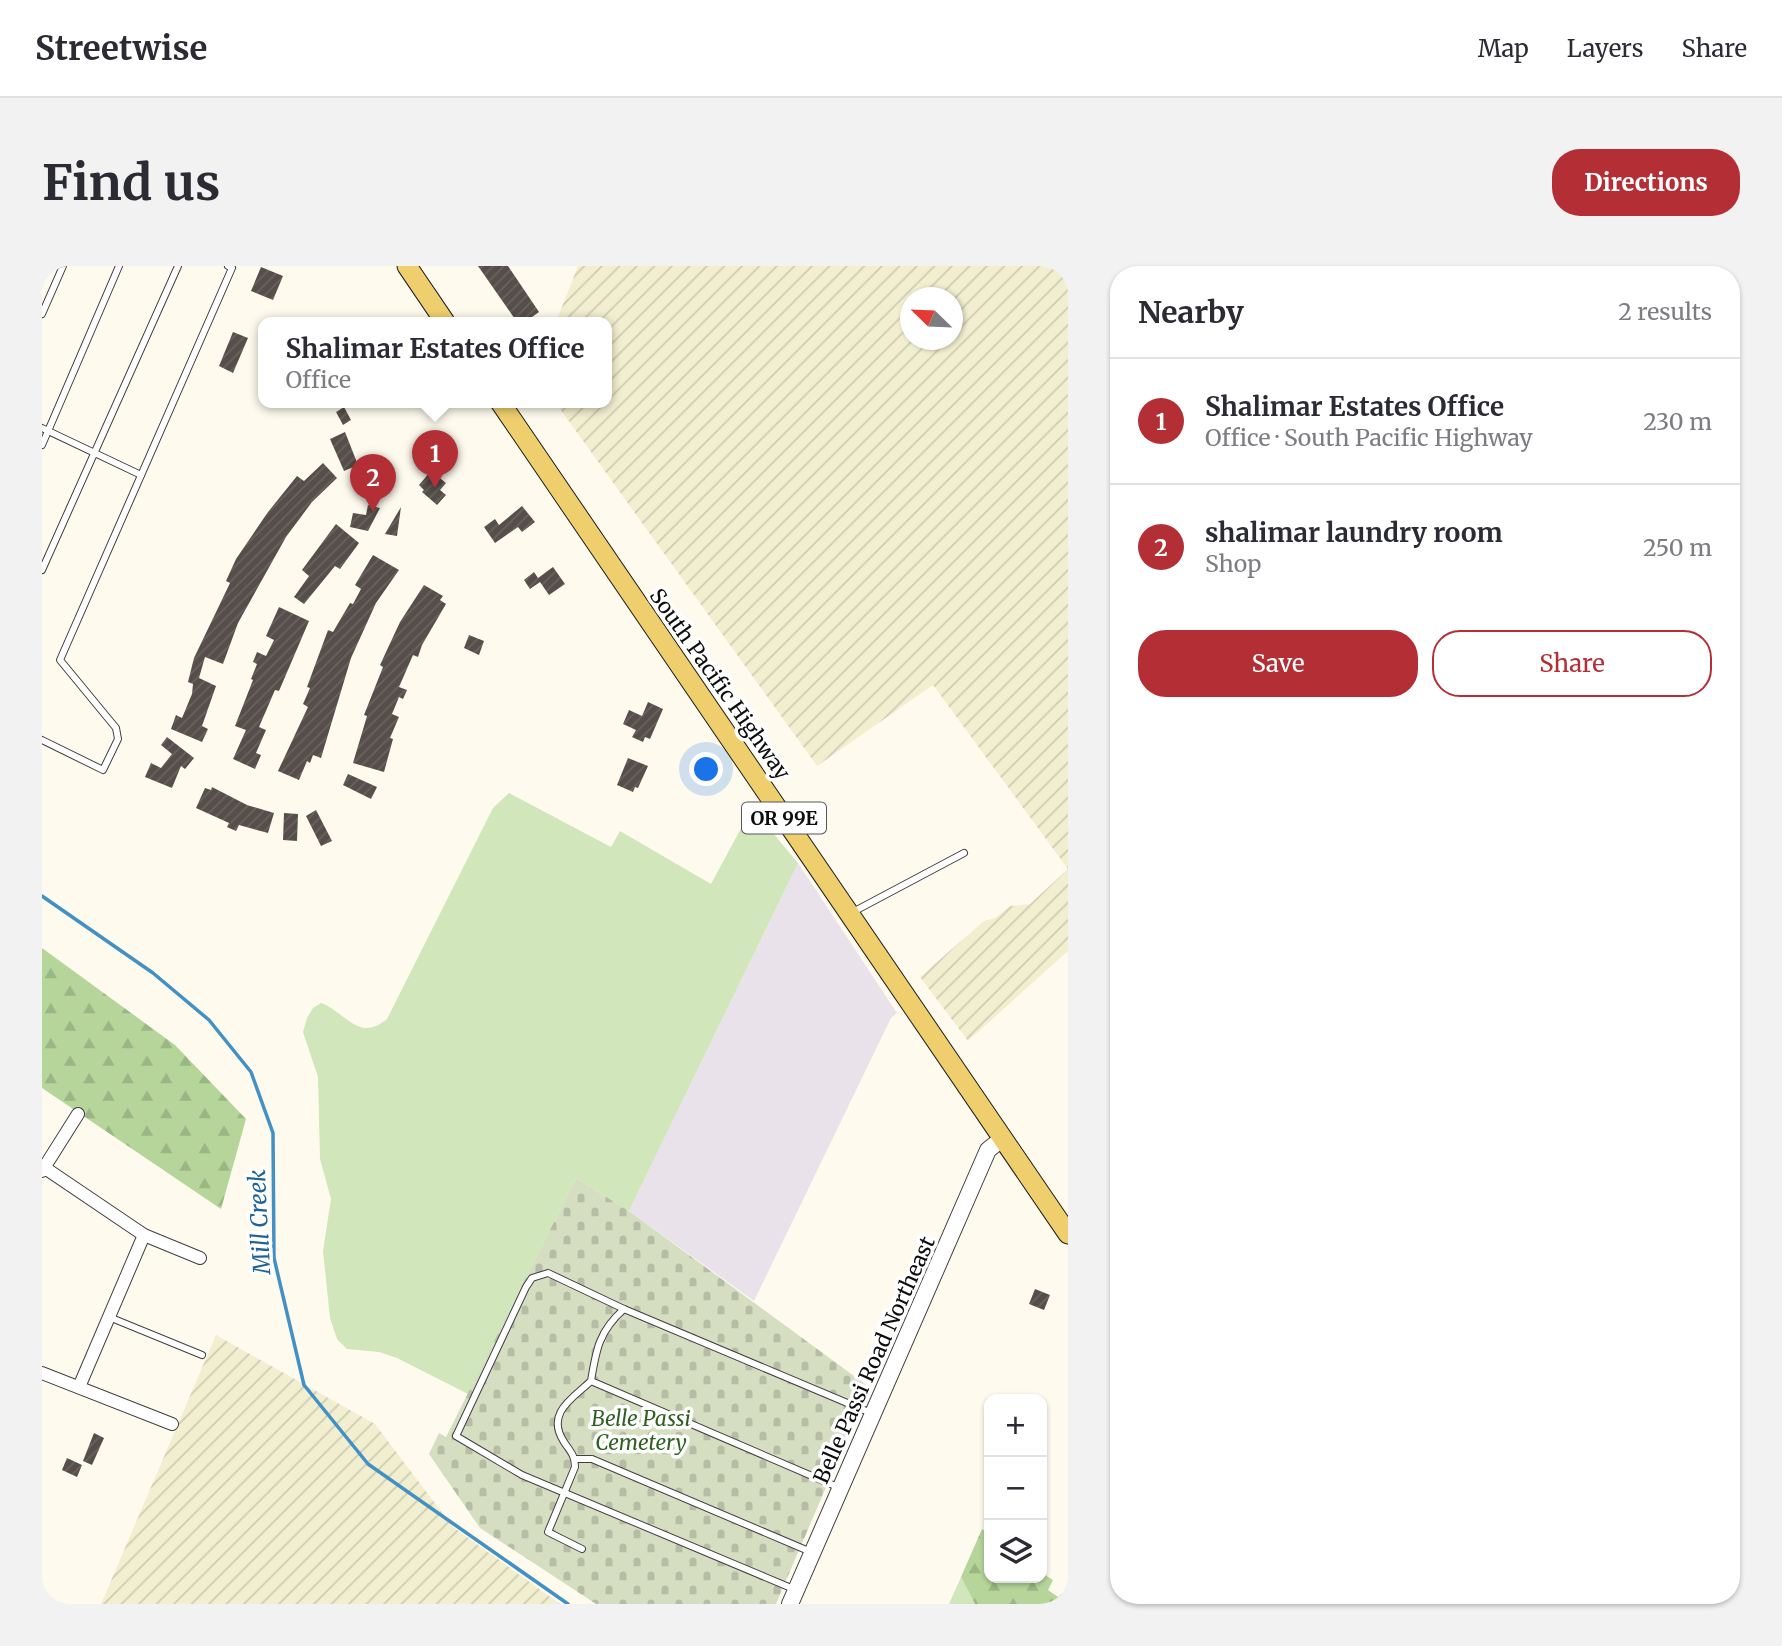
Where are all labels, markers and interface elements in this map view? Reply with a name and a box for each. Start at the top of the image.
text: Streetwise [35,28,207,69]
text: Map [1478,33,1529,64]
text: Layers [1567,33,1643,64]
text: Share [1681,33,1747,64]
button: Directions [1552,149,1740,216]
text: Find us [42,152,220,213]
north arrow [900,287,963,350]
text: Nearby [1138,293,1244,331]
text: 2 results [1618,297,1712,326]
popup [258,317,612,408]
text: Shalimar Estates Office [286,332,584,365]
text: Office [286,365,351,394]
text: Shalimar Estates Office [1205,390,1504,423]
text: 1 [1156,407,1166,436]
text: 230 m [1643,407,1712,436]
text: Office · South Pacific Highway [1205,423,1533,452]
pin: 1 [412,430,458,488]
pin: 2 [350,454,396,512]
text: shalimar laundry room [1205,516,1503,549]
text: 2 [1154,533,1168,562]
text: 250 m [1643,533,1712,562]
text: Shop [1205,549,1261,578]
street label: South Pacific Highway [644,583,797,785]
button: Save [1138,630,1418,697]
button: Share [1432,630,1712,697]
your location [689,752,723,786]
road number: OR 99E [742,803,826,834]
water label: Mill Creek [242,1168,276,1276]
street label: Belle Passi Road Northeast [807,1232,941,1488]
map controls [984,1394,1047,1583]
button: + [984,1394,1047,1457]
park label: Belle Passi Cemetery [591,1405,691,1456]
button: − [984,1457,1047,1520]
button: layers [984,1520,1047,1583]

